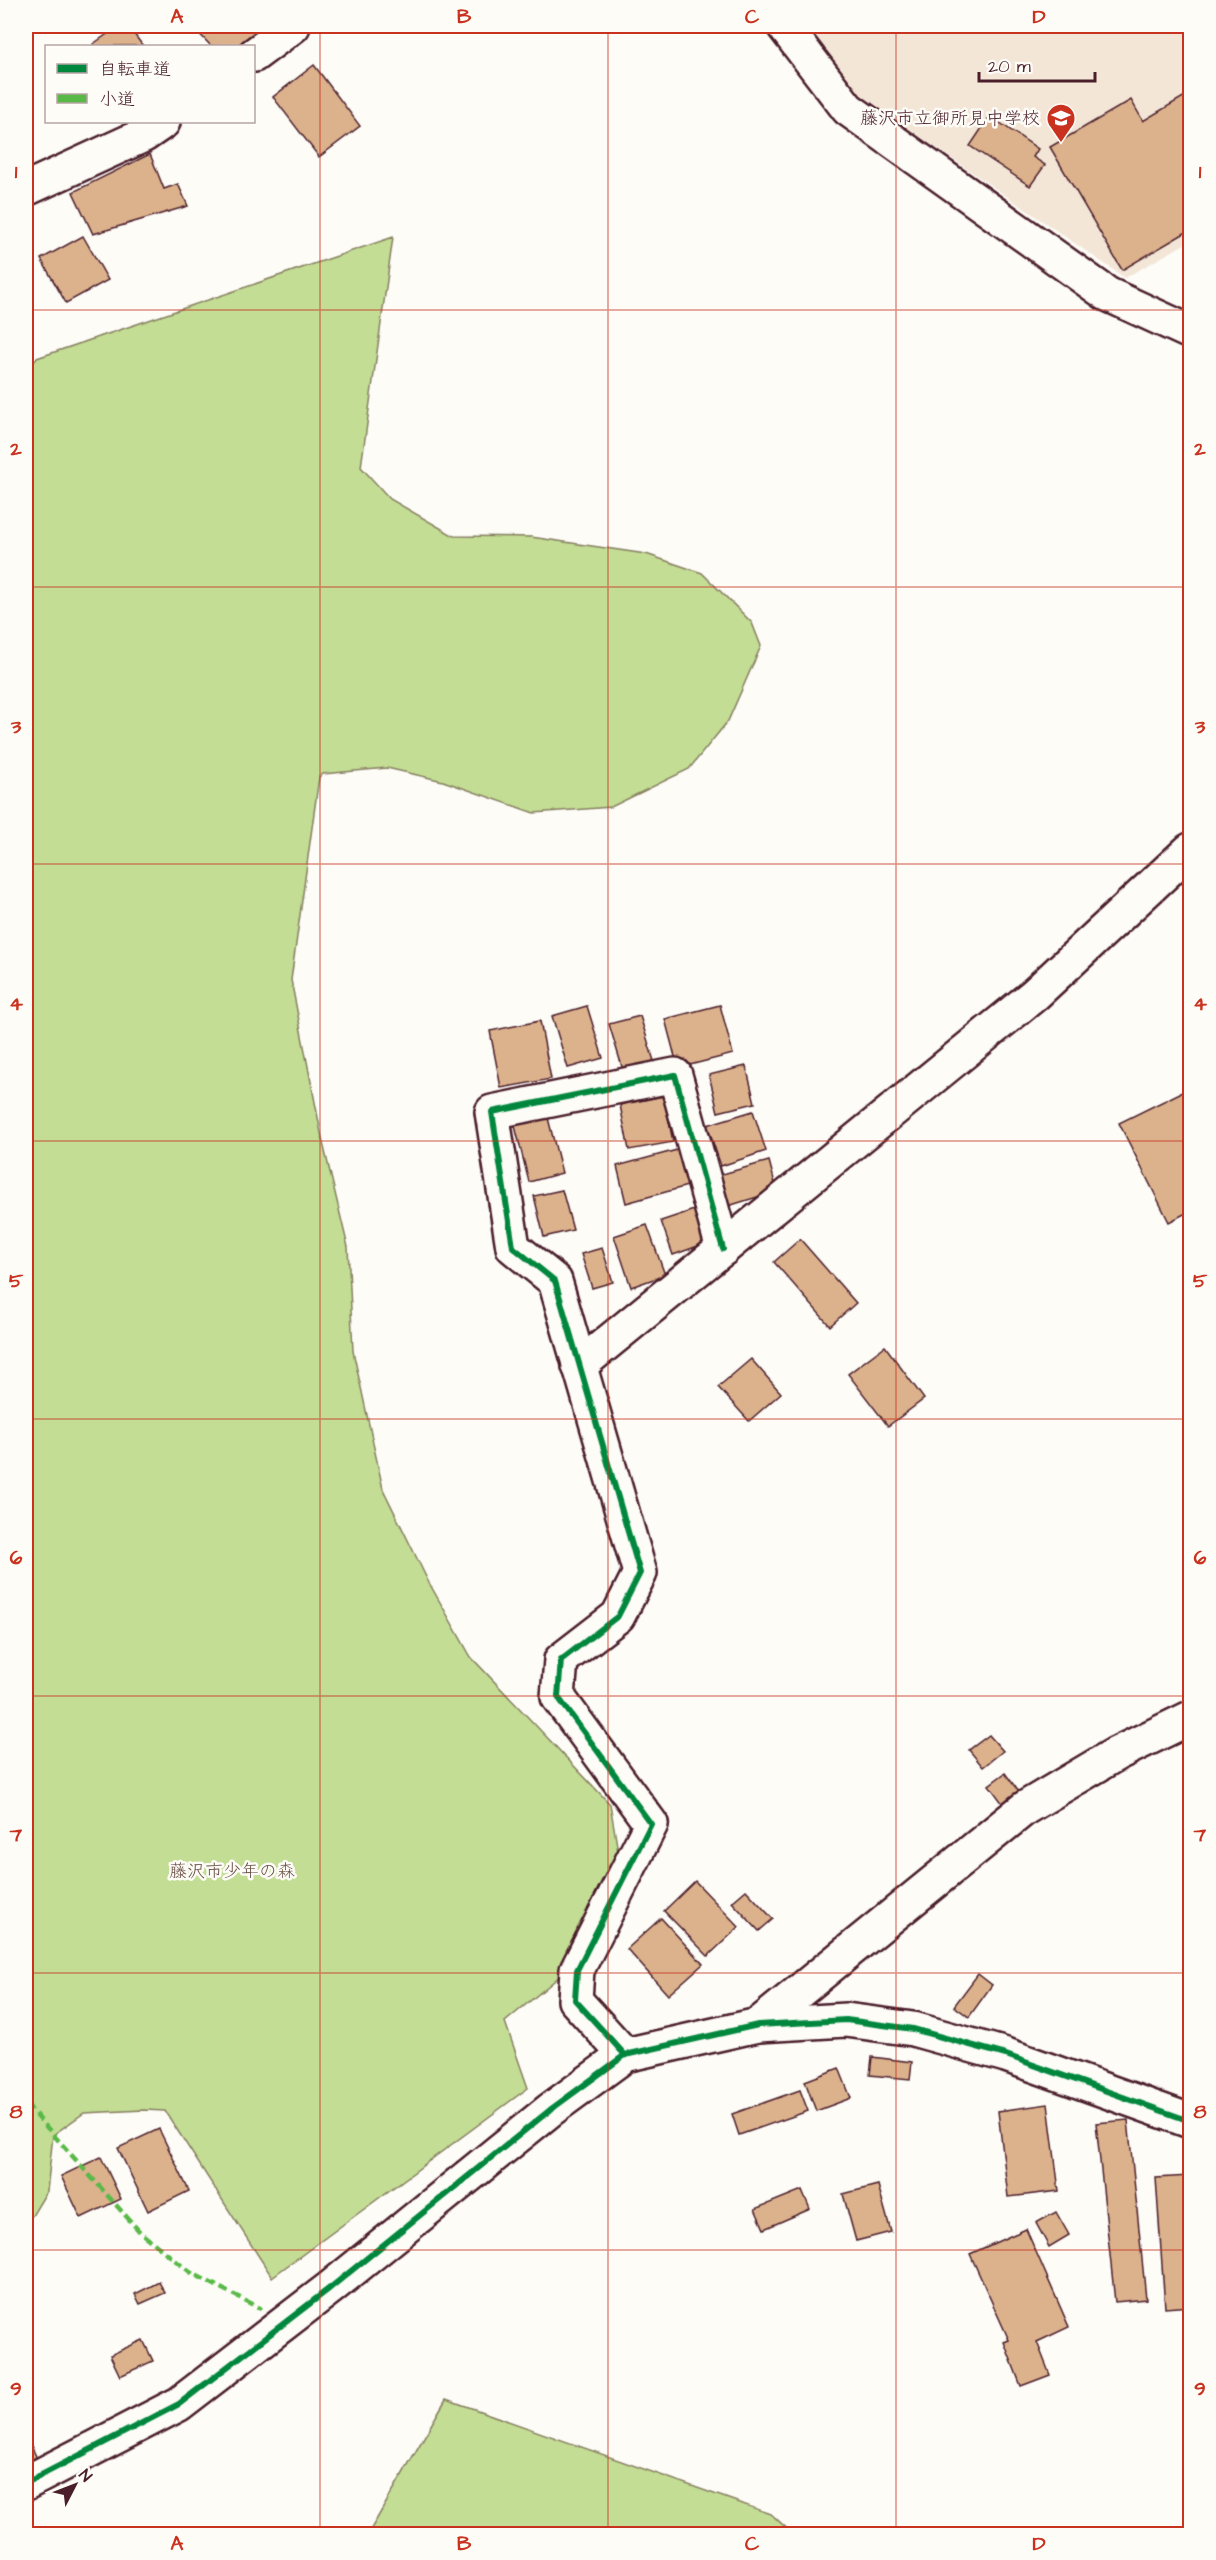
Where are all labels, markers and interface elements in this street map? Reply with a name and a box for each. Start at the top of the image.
text: A [171,3,184,31]
text: B [457,3,472,31]
text: C [745,3,760,31]
text: D [1033,3,1046,31]
legend [45,45,255,123]
scale bar [979,45,1094,83]
text: 20 m [988,54,1031,79]
text: 自転車道 [99,57,171,82]
text: 小道 [99,87,135,112]
school or university icon: 藤沢市立御所見中学校 [1045,102,1077,144]
place label: 藤沢市立御所見中学校 [860,106,1040,131]
text: 1 [15,158,18,186]
text: 1 [1199,158,1202,186]
text: 2 [9,435,22,463]
text: 2 [1193,435,1206,463]
text: 3 [10,713,22,741]
text: 3 [1194,713,1206,741]
text: 4 [9,990,23,1018]
text: 4 [1193,990,1207,1018]
text: 5 [9,1267,24,1295]
text: 5 [1193,1267,1208,1295]
text: 6 [10,1544,23,1572]
text: 6 [1194,1544,1207,1572]
text: 7 [9,1821,23,1849]
text: 7 [1193,1821,1207,1849]
park label: 藤沢市少年の森 [169,1859,295,1884]
text: 8 [10,2098,23,2126]
text: 8 [1194,2098,1207,2126]
text: 9 [10,2375,22,2403]
text: 9 [1194,2375,1206,2403]
north arrow [45,2455,105,2515]
text: N [74,2465,97,2487]
text: A [171,2530,184,2558]
text: B [457,2530,472,2558]
text: C [745,2530,760,2558]
text: D [1033,2530,1046,2558]

